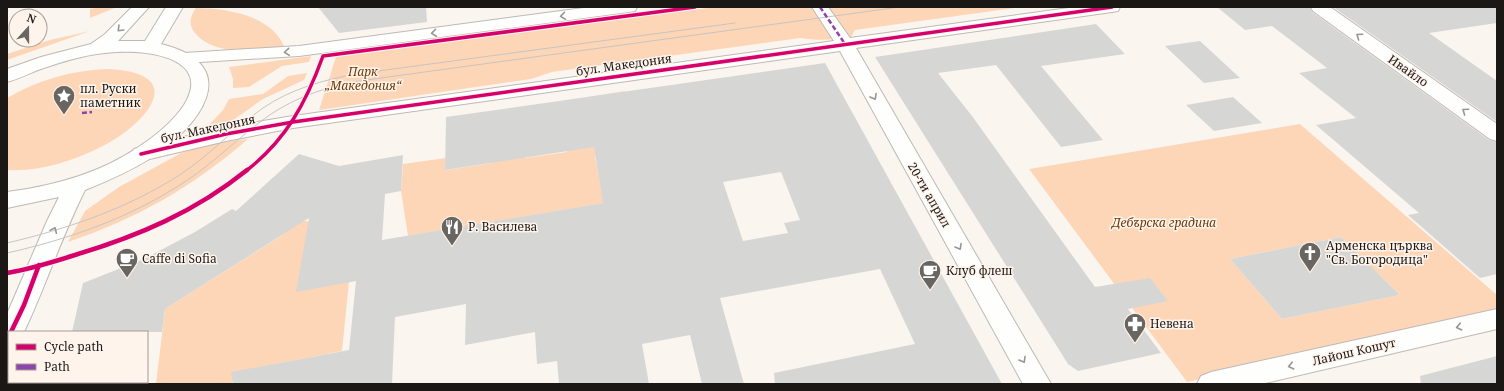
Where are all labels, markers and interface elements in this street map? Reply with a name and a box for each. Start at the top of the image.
north arrow [8,8,48,48]
text: N [25,10,39,27]
one-way arrow [560,11,566,20]
one-way arrow [117,25,125,32]
one-way arrow [431,28,437,37]
one-way arrow [1357,34,1364,41]
one-way arrow [284,47,290,56]
street label: бул. Македония [575,49,673,80]
street label: Ивайло [1385,51,1432,91]
park label: Парк „Македония“ [324,63,402,94]
place label: пл. Руски паметник [80,80,142,111]
place icon: пл. Руски паметник [51,83,77,116]
one-way arrow [870,93,877,100]
one-way arrow [1463,109,1470,116]
street label: бул. Македония [159,110,257,147]
street label: 20-ти април [904,159,955,230]
restaurant icon: Р. Василева [439,214,465,247]
park label: Дебърска градина [1110,214,1216,231]
place label: Р. Василева [468,218,538,235]
one-way arrow [49,226,57,234]
place label: Арменска църква "Св. Богородица" [1326,237,1433,268]
church icon: Арменска църква "Св. Богородица" [1297,240,1323,273]
one-way arrow [954,243,961,250]
cafe icon: Caffe di Sofia [114,246,140,279]
place label: Caffe di Sofia [142,250,217,267]
cafe icon: Клуб флеш [917,258,943,291]
place label: Клуб флеш [946,262,1013,279]
pharmacy icon: Невена [1122,311,1148,344]
place label: Невена [1150,315,1194,332]
one-way arrow [1456,323,1462,331]
legend [8,331,148,383]
street label: Лайош Кошут [1311,334,1398,369]
text: Cycle path [44,338,104,355]
one-way arrow [1019,356,1026,363]
text: Path [44,358,70,375]
one-way arrow [1288,361,1294,369]

